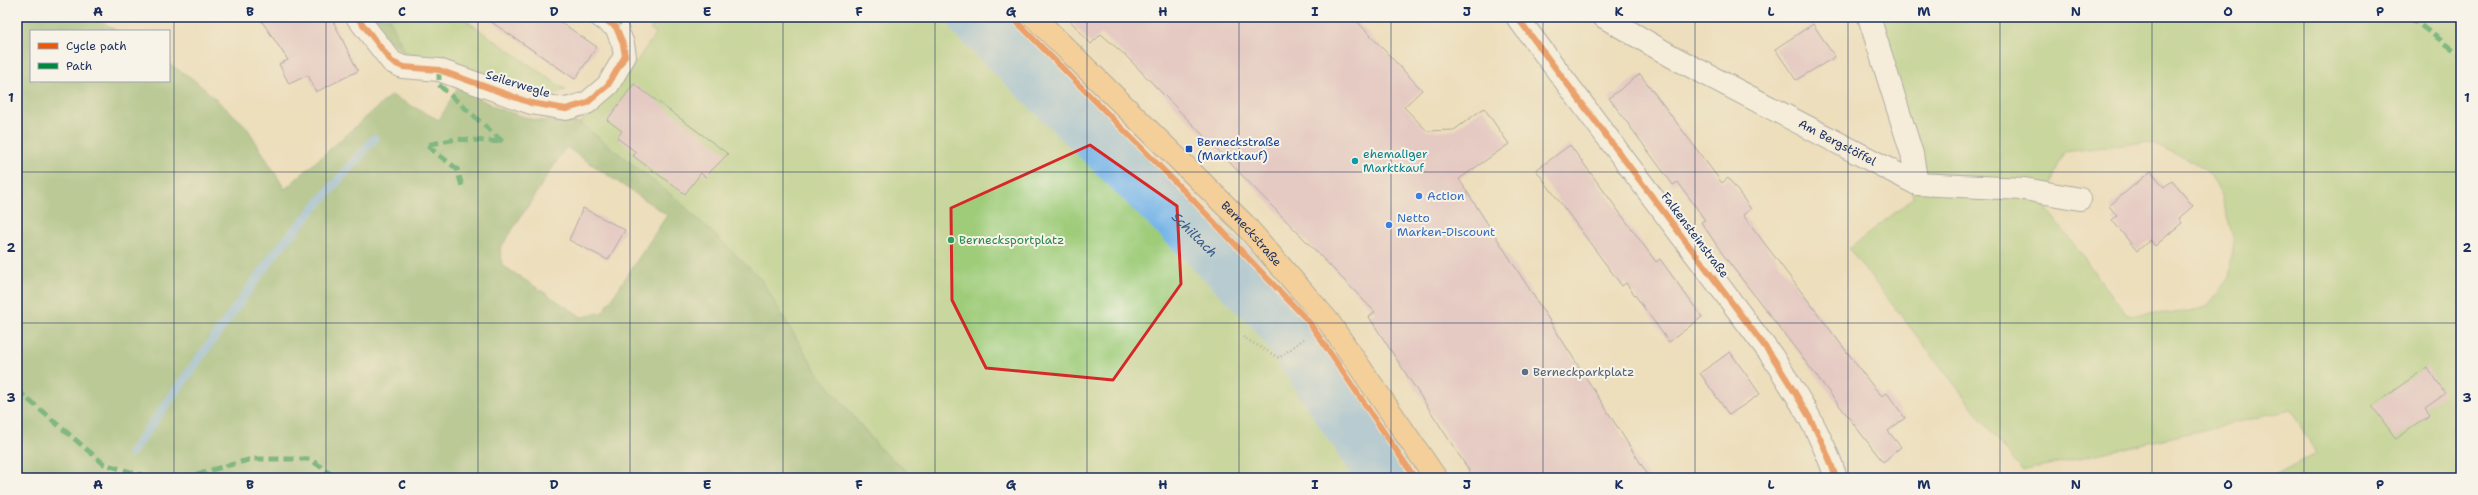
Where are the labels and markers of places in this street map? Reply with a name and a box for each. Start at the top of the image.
place label: Berneckstraße (Marktkauf) [1197,134,1280,164]
marker: Berneckstraße (Marktkauf) [1184,144,1194,154]
place label: ehemaliger Marktkauf [1363,146,1428,176]
marker: ehemaliger Marktkauf [1350,156,1360,166]
place label: Action [1427,188,1464,204]
marker: Action [1414,191,1424,201]
place label: Netto Marken-Discount [1397,210,1495,240]
marker: Netto Marken-Discount [1384,220,1394,230]
place label: Bernecksportplatz [959,232,1064,248]
marker: Bernecksportplatz [946,235,956,245]
place label: Berneckparkplatz [1533,364,1634,380]
marker: Berneckparkplatz [1520,367,1530,377]

